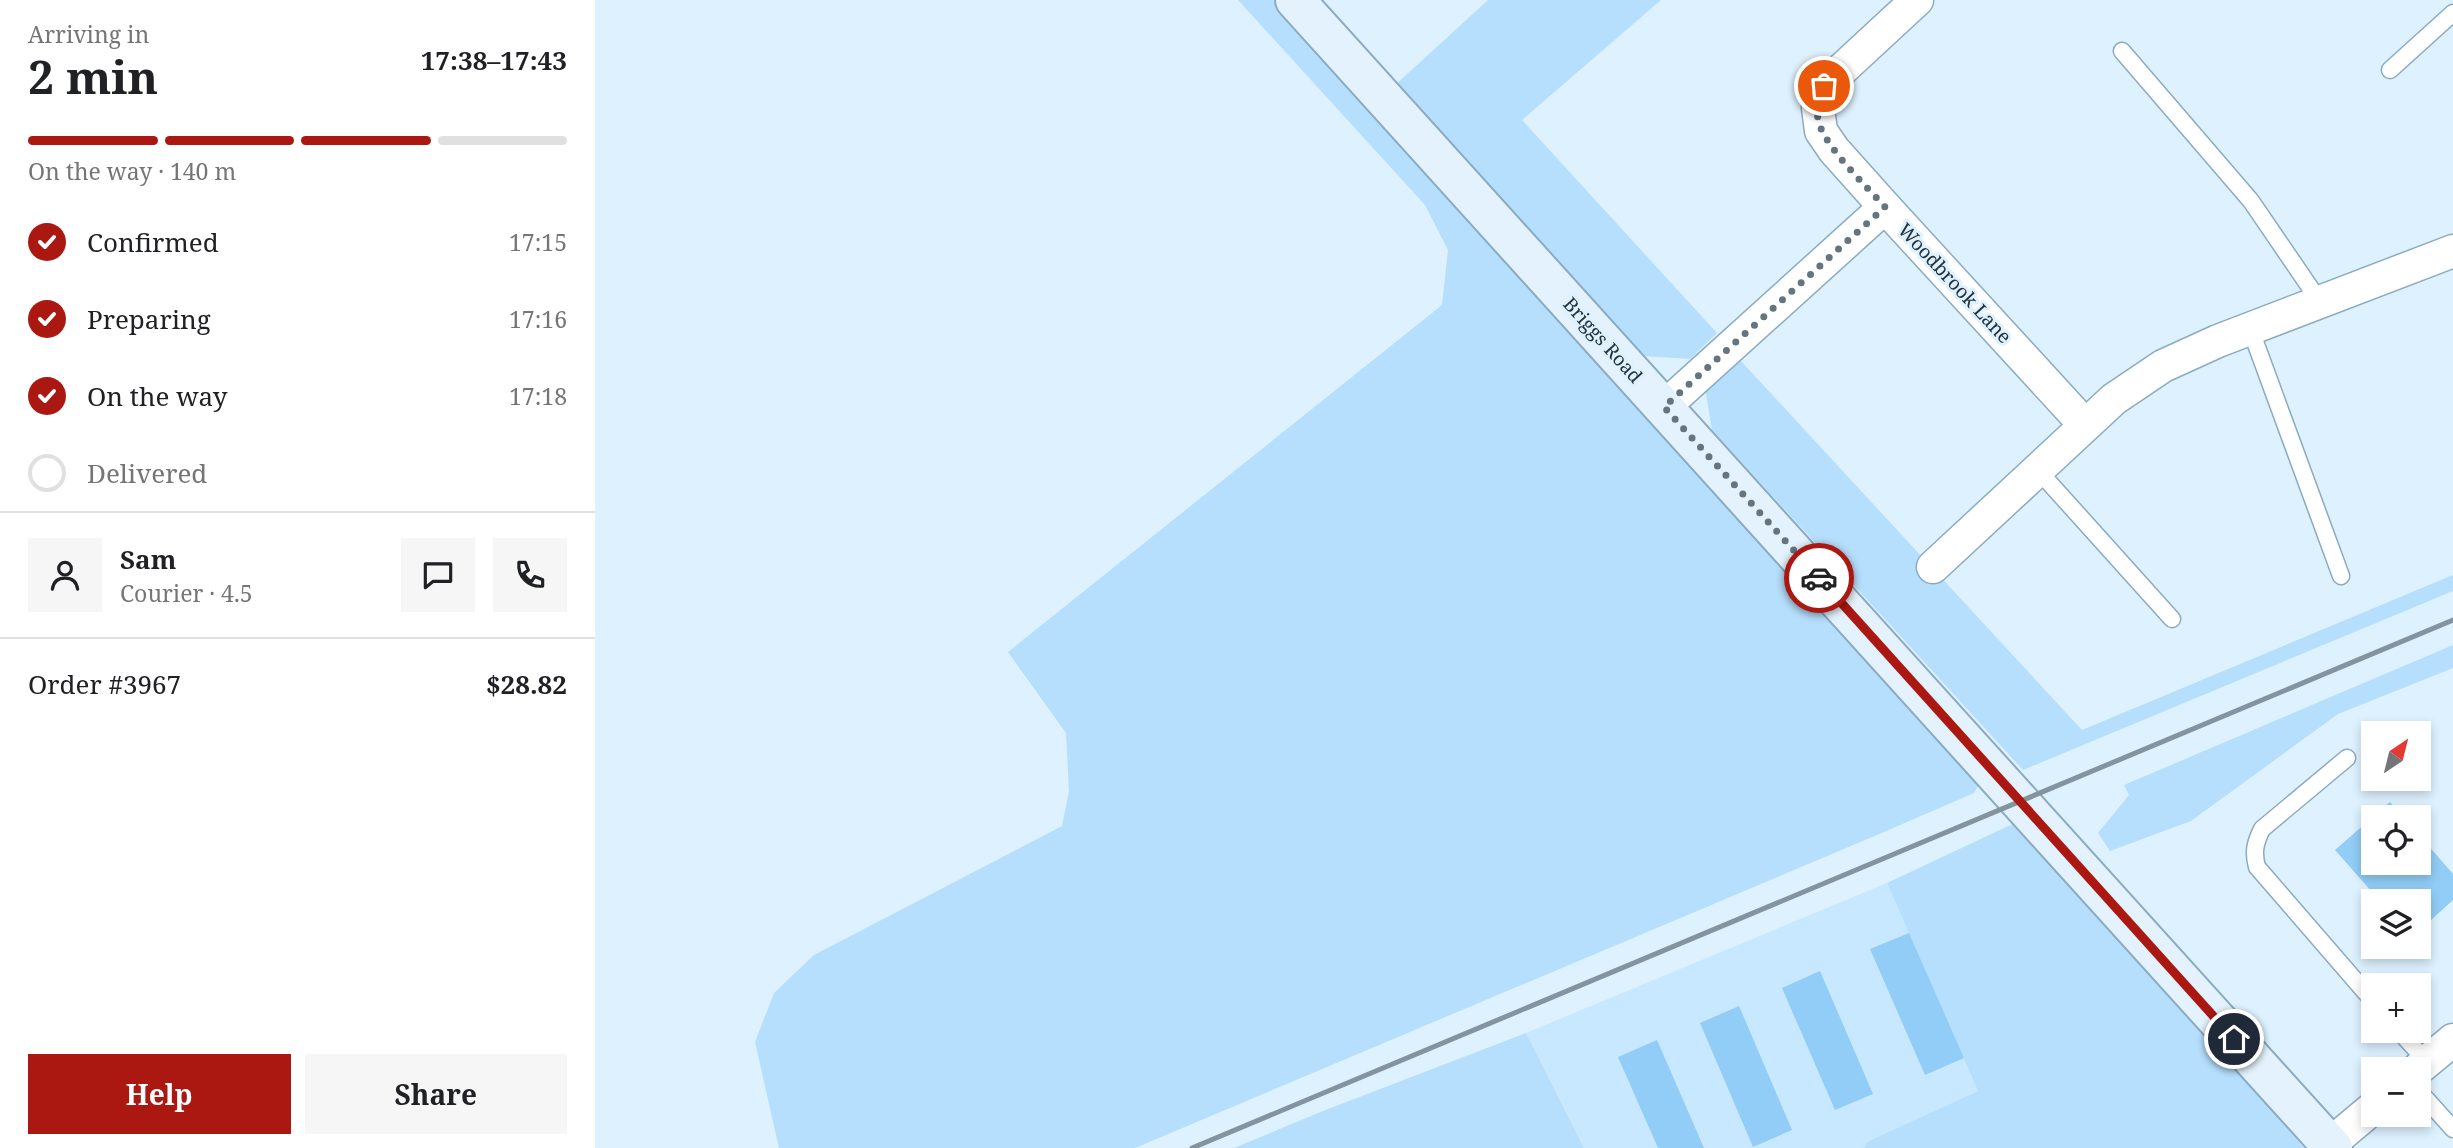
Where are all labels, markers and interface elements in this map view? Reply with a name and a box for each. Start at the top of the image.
text: Arriving in [28,18,149,50]
text: 17:38–17:43 [421,42,567,78]
text: 2 min [28,45,158,107]
pin [1794,56,1854,116]
icon: bag [1805,67,1843,105]
text: On the way · 140 m [28,155,236,187]
street label: Woodbrook Lane [1892,217,2018,349]
icon: check [28,223,66,261]
text: Confirmed [87,224,219,260]
text: 17:15 [509,226,567,258]
street label: Briggs Road [1557,291,1649,389]
icon: check [28,300,66,338]
text: Preparing [87,301,211,337]
text: 17:16 [509,303,567,335]
icon: check [28,377,66,415]
text: On the way [87,378,227,414]
text: 17:18 [509,380,567,412]
text: Delivered [87,455,207,491]
button: person [28,538,102,612]
button: chat [401,538,475,612]
button: phone [493,538,567,612]
text: Sam [120,541,176,577]
courier [1784,543,1854,613]
icon: car [1800,559,1838,597]
text: Courier · 4.5 [120,577,253,609]
text: Order #3967 [28,666,181,702]
text: $28.82 [486,666,567,702]
north arrow [2361,721,2431,791]
map controls [2361,721,2431,1127]
button: locate [2361,805,2431,875]
button: layers [2361,889,2431,959]
button: + [2361,973,2431,1043]
pin [2204,1009,2264,1069]
icon: home [2215,1020,2253,1058]
button: Help [28,1054,291,1134]
button: Share [305,1054,567,1134]
button: − [2361,1057,2431,1127]

